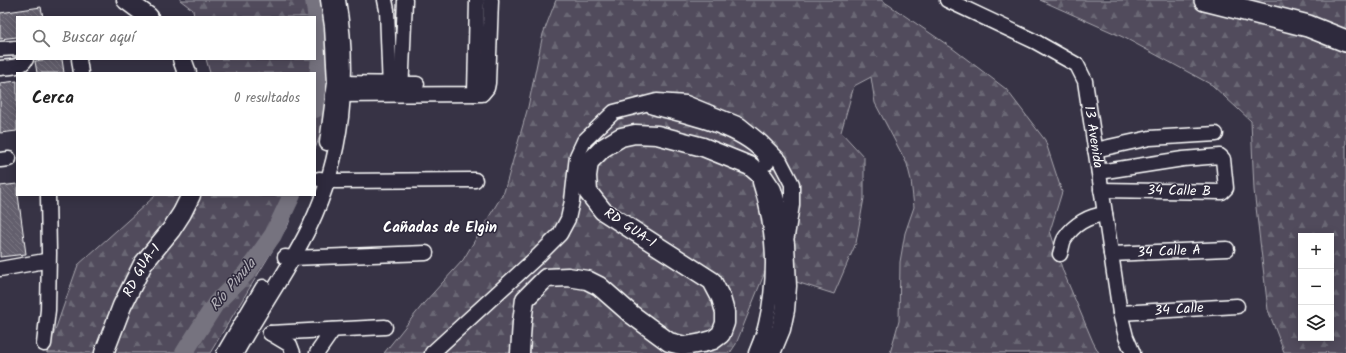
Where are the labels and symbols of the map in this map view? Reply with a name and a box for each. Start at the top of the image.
street label: 13 Avenida [1078,104,1109,170]
street label: 34 Calle B [1147,179,1211,203]
street label: RD GUA-1 [599,202,661,254]
district label: Cañadas de Elgin [383,216,497,240]
street label: RD GUA-1 [117,239,166,301]
street label: 34 Calle A [1137,239,1201,264]
water label: Río Pinula [204,253,263,317]
street label: 34 Calle [1154,297,1205,322]

